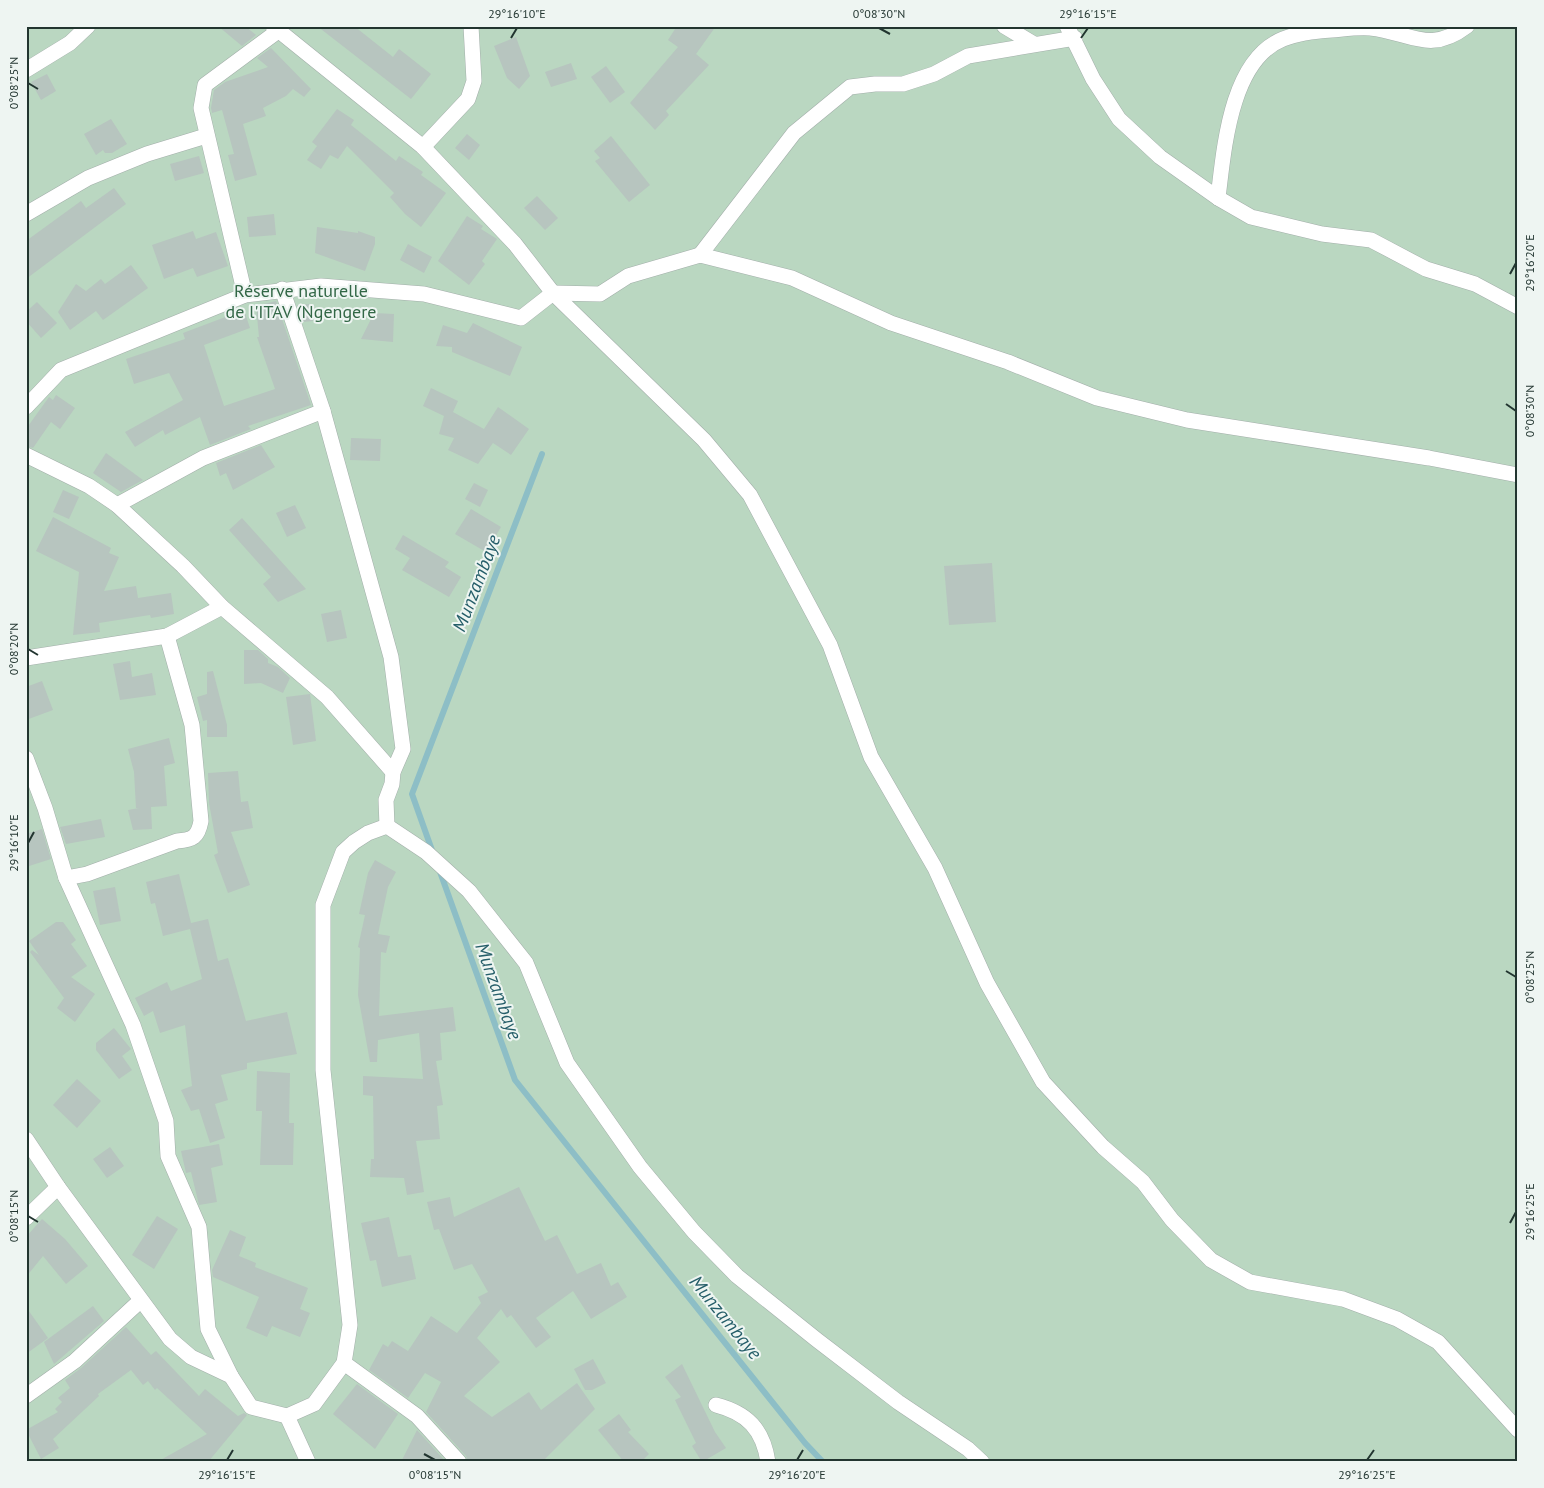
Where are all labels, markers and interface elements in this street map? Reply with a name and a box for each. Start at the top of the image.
text: 29°16'10"E [488,6,546,21]
text: 0°08'30"N [853,6,905,21]
text: 29°16'15"E [1059,6,1117,21]
text: 0°08'25"N [6,57,21,109]
text: 29°16'20"E [1522,234,1537,292]
park label: Réserve naturelle de l'ITAV (Ngengere [226,279,376,323]
text: 0°08'30"N [1522,385,1537,437]
water label: Munzambaye [447,531,505,635]
text: 0°08'20"N [6,623,21,675]
text: 29°16'10"E [6,814,21,872]
water label: Munzambaye [470,939,528,1043]
text: 0°08'25"N [1522,951,1537,1003]
text: 29°16'25"E [1522,1183,1537,1241]
text: 0°08'15"N [6,1190,21,1242]
water label: Munzambaye [685,1270,767,1364]
text: 29°16'15"E [198,1467,256,1482]
text: 0°08'15"N [409,1467,461,1482]
text: 29°16'20"E [768,1467,826,1482]
text: 29°16'25"E [1338,1467,1396,1482]

